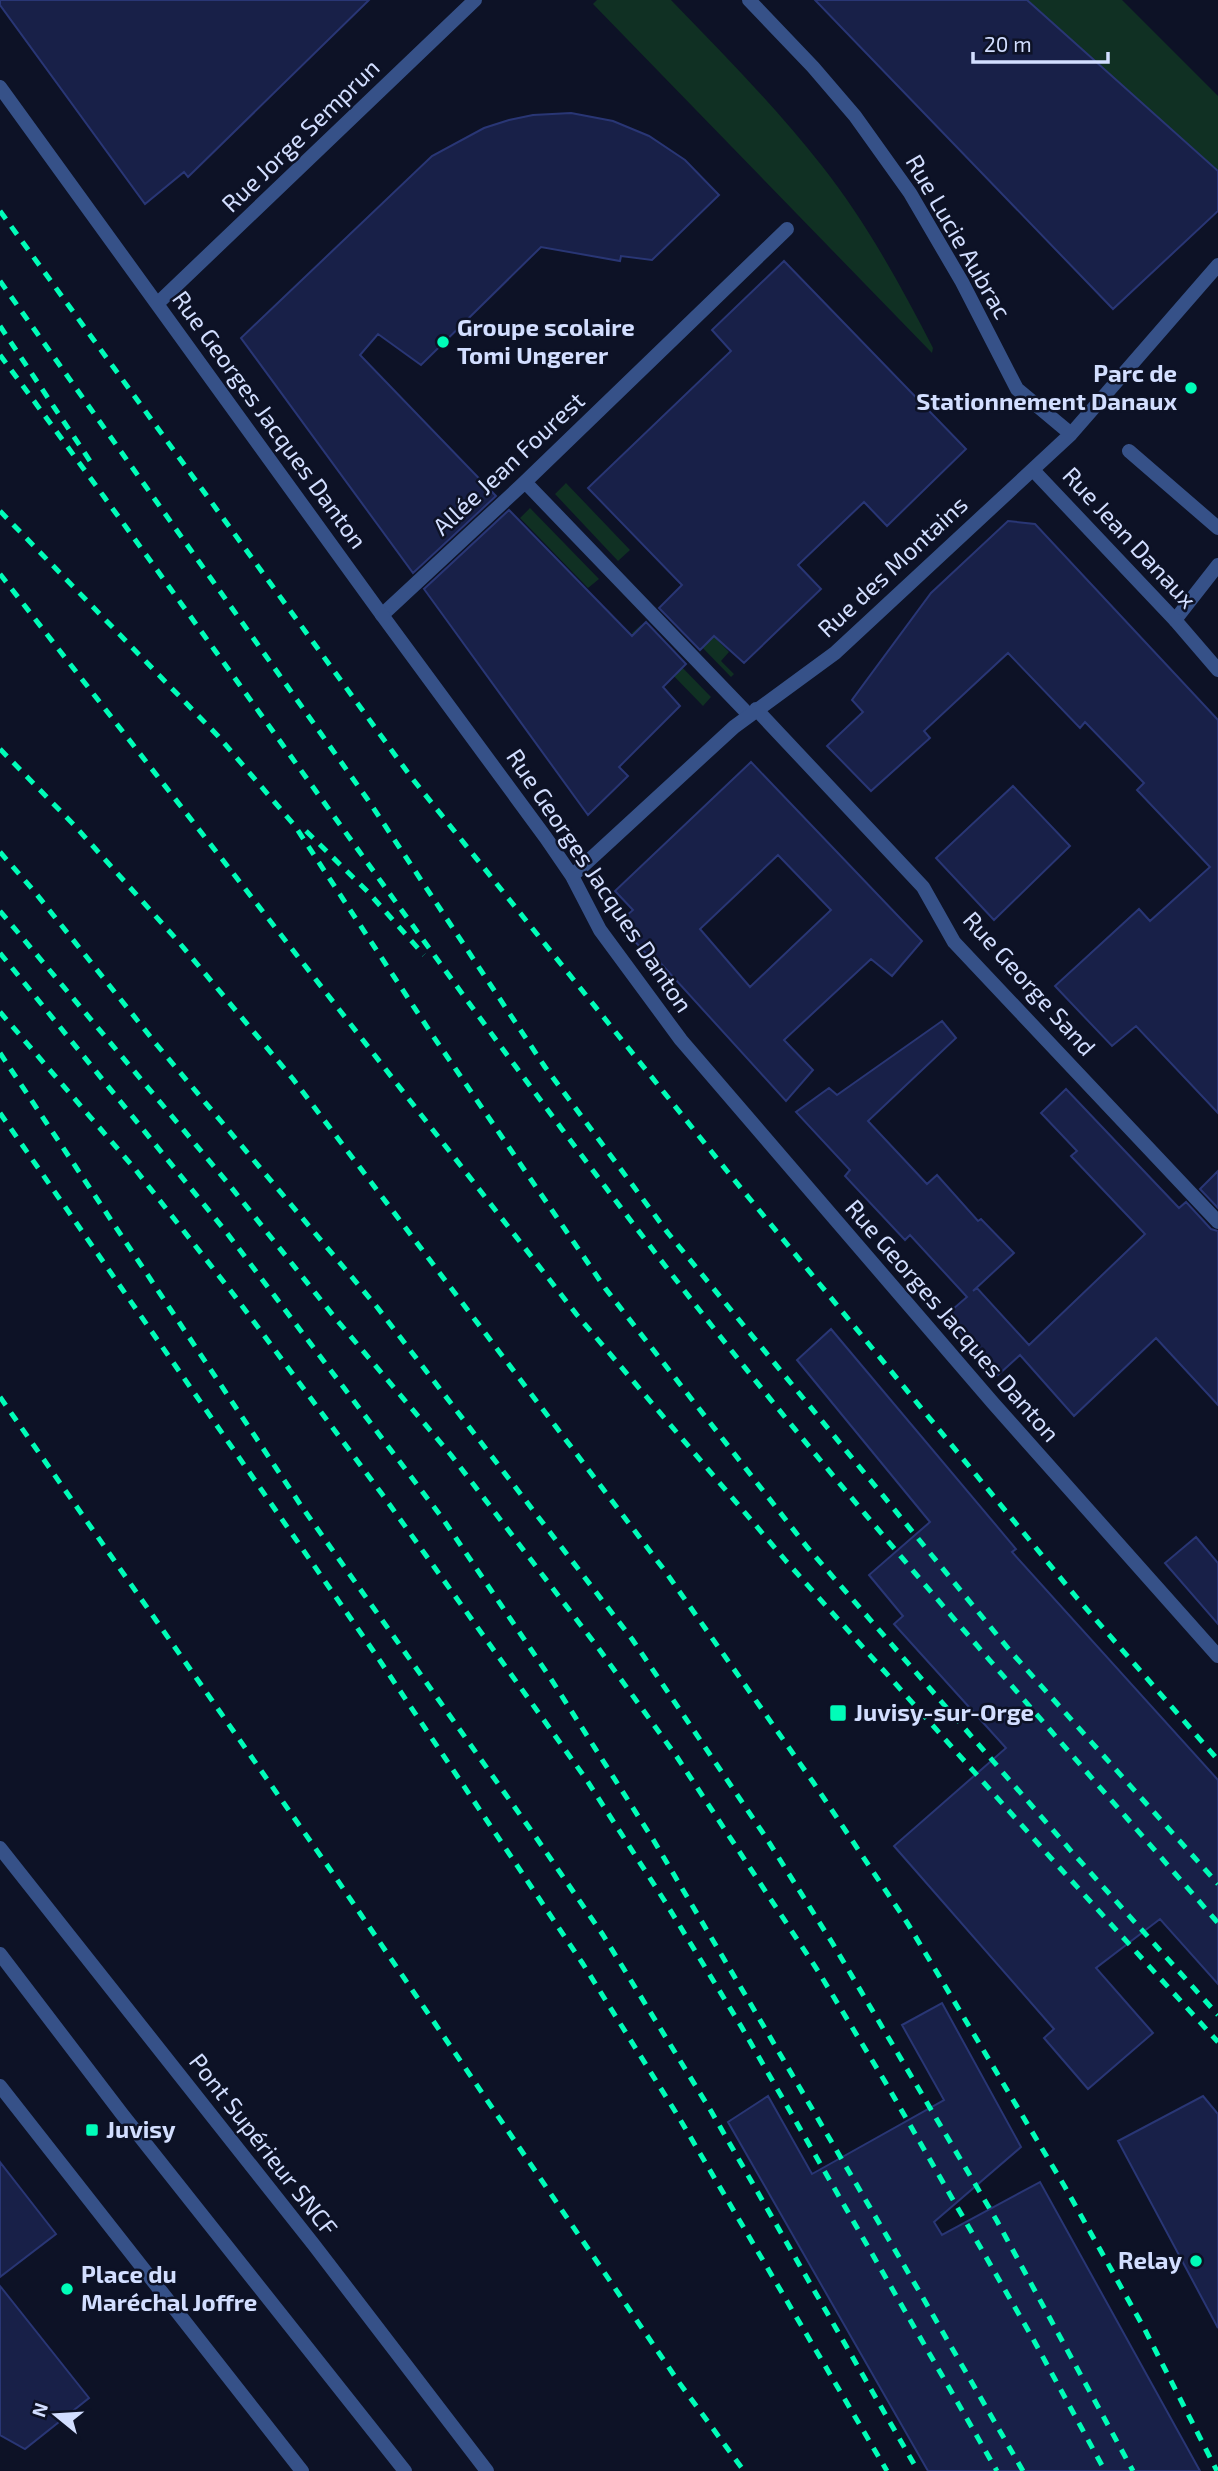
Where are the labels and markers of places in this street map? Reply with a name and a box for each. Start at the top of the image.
place label: Groupe scolaire Tomi Ungerer [457,312,635,369]
marker: Groupe scolaire Tomi Ungerer [435,334,451,350]
place label: Parc de Stationnement Danaux [916,358,1177,415]
marker: Parc de Stationnement Danaux [1183,380,1199,396]
place label: Juvisy-sur-Orge [854,1697,1034,1726]
marker: Juvisy-sur-Orge [828,1703,848,1723]
place label: Juvisy [106,2114,176,2143]
marker: Juvisy [84,2122,100,2138]
place label: Relay [1118,2245,1182,2274]
marker: Relay [1188,2253,1204,2269]
place label: Place du Maréchal Joffre [81,2259,257,2316]
marker: Place du Maréchal Joffre [59,2281,75,2297]

